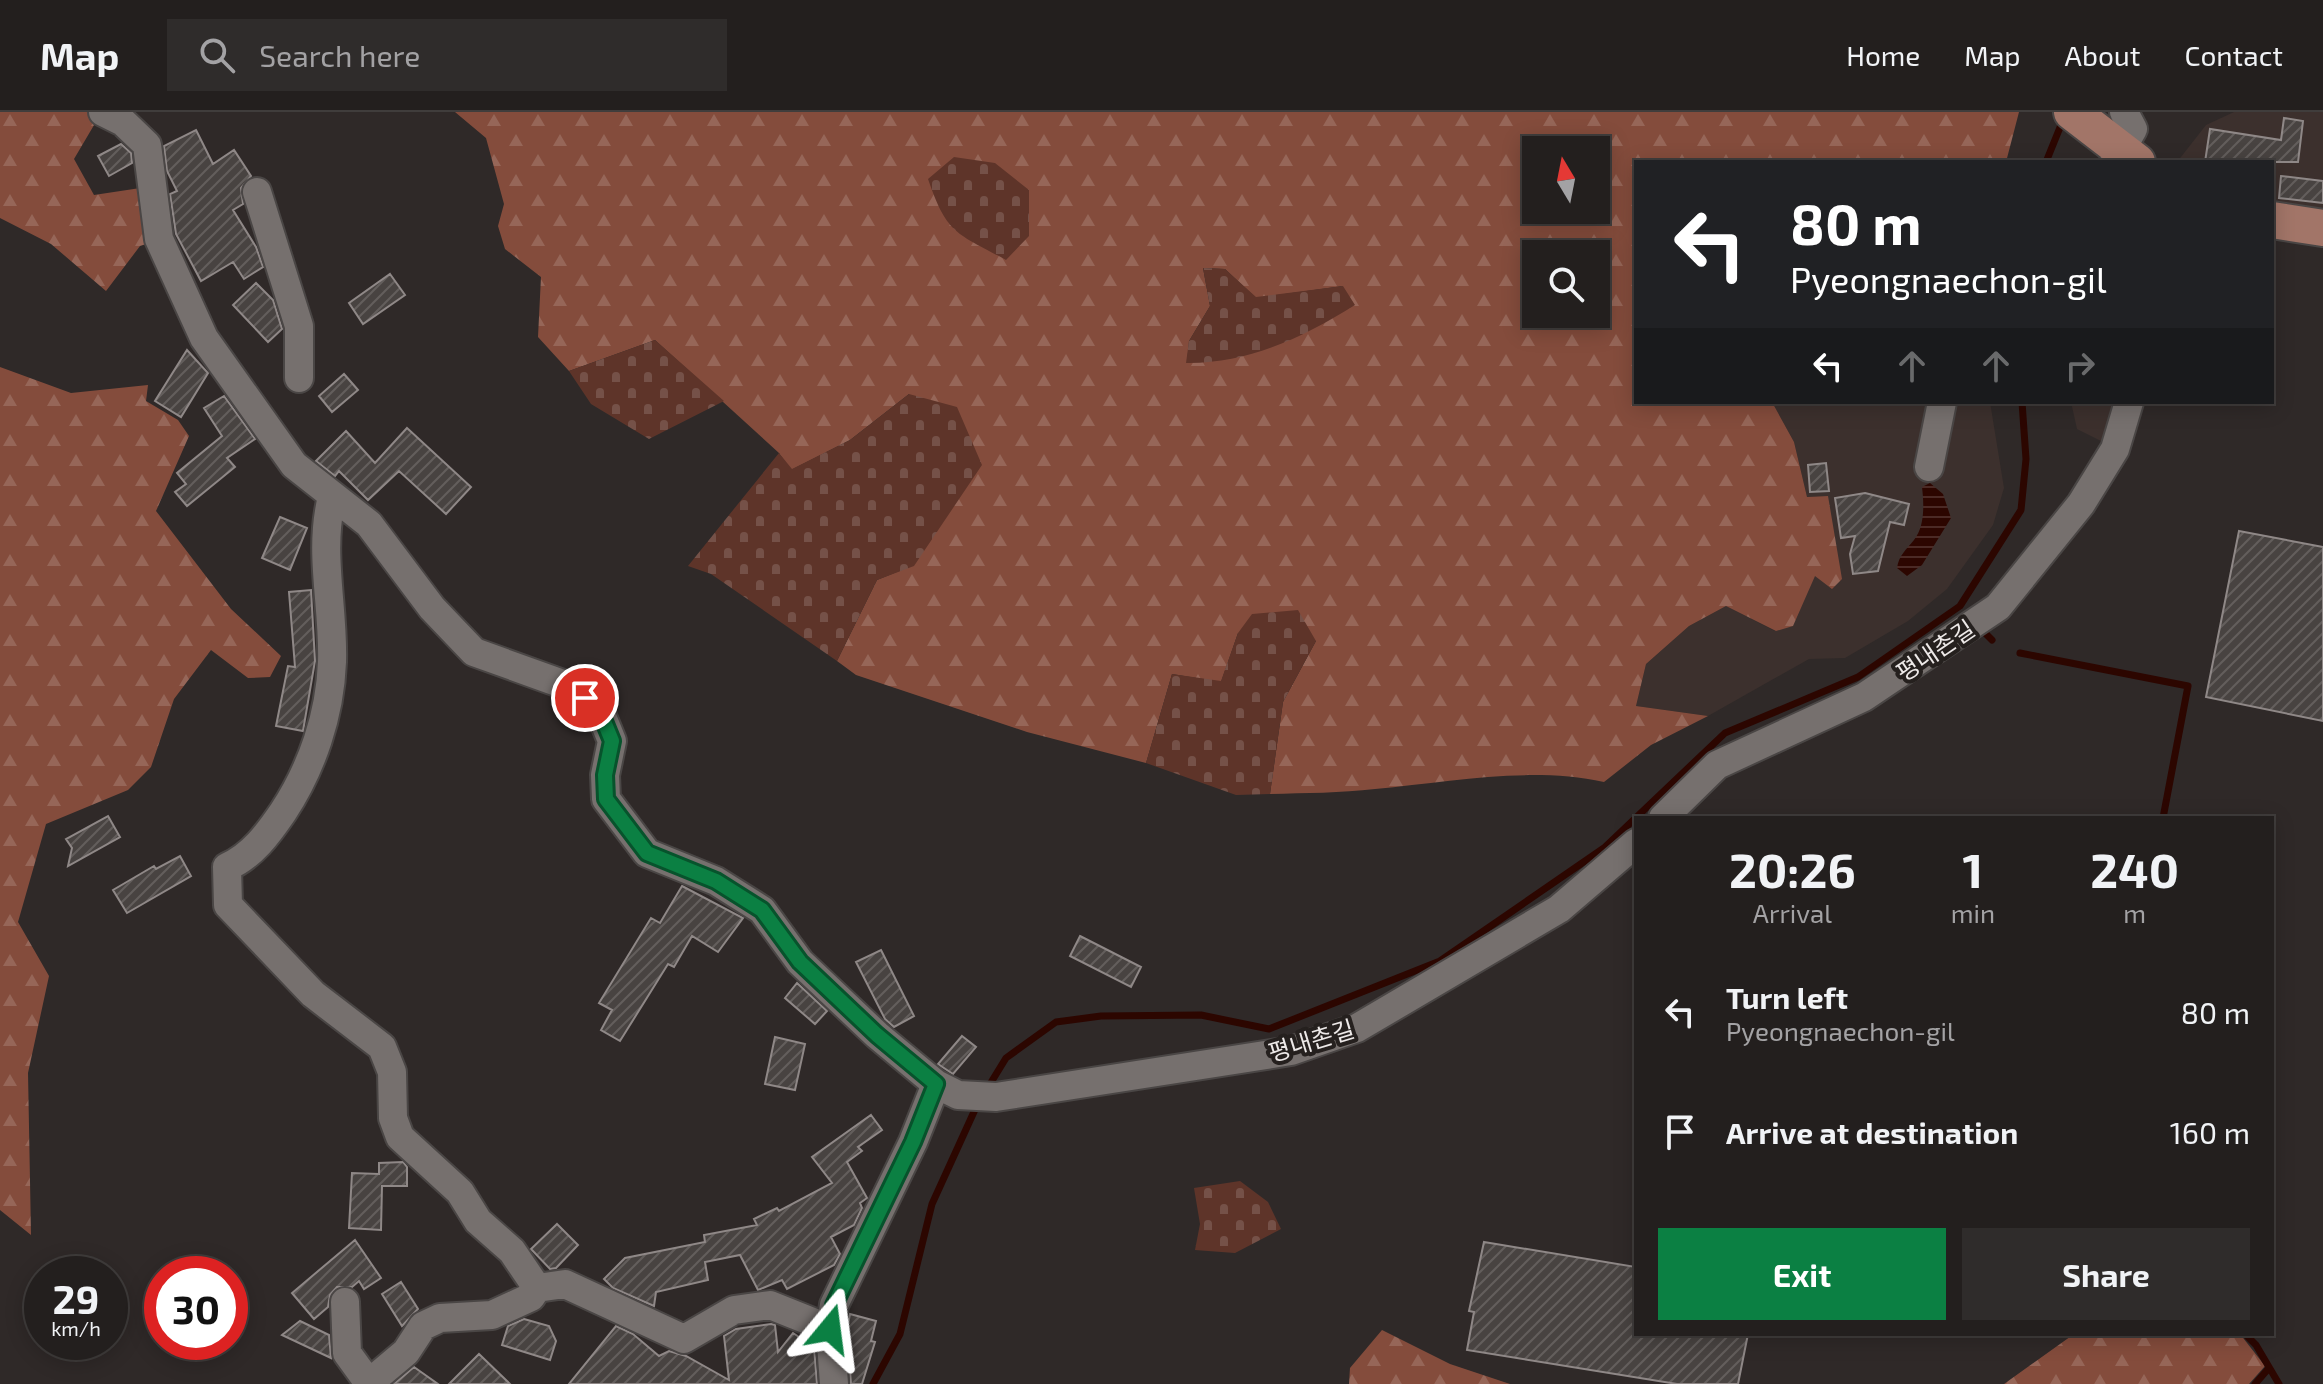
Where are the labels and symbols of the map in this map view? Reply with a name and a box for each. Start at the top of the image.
north arrow [1522,136,1610,224]
street label: 평내촌길 [1890,613,1980,687]
pin [551,664,619,732]
street label: 평내촌길 [1265,1013,1357,1067]
speed limit sign: 30 [144,1256,248,1360]
position arrow [788,1287,872,1371]

